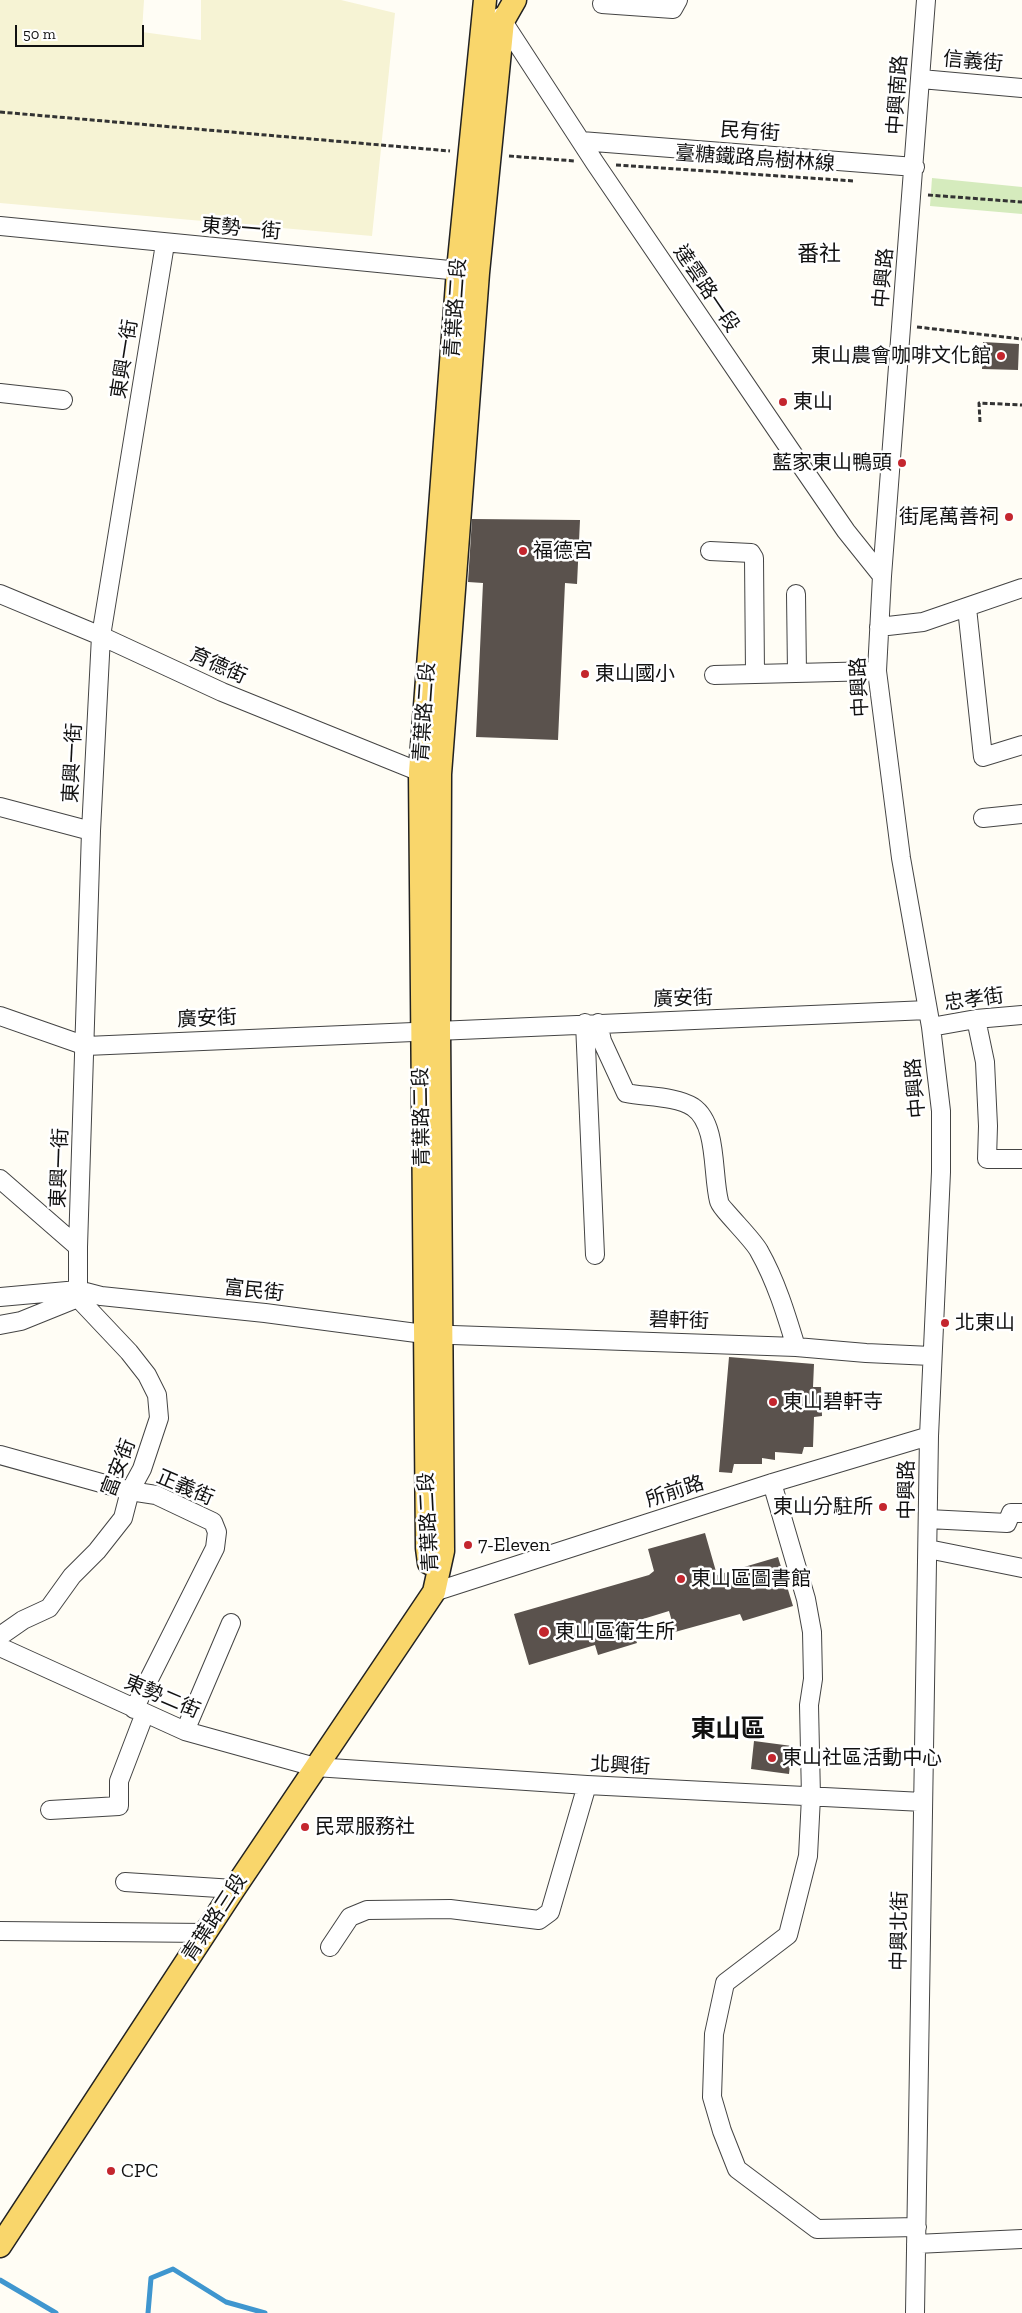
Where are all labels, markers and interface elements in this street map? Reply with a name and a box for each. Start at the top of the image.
scale bar [18,15,146,47]
text: 50 m [23,25,56,43]
street label: 信義街 [942,47,1004,77]
street label: 中興南路 [883,54,913,136]
street label: 民有街 [719,118,781,146]
street label: 臺糖鐵路烏樹林線 [674,141,836,177]
street label: 東勢一街 [200,214,282,244]
street label: 達雲路一段 [668,241,744,337]
district label: 番社 [797,242,841,268]
street label: 中興路 [869,247,899,309]
street label: 青葉路二段 [441,257,471,359]
street label: 東興一街 [107,318,143,400]
place label: 東山農會咖啡文化館 [811,344,991,368]
marker: 東山農會咖啡文化館 [995,350,1007,362]
place label: 東山 [793,390,833,414]
marker: 東山 [777,396,789,408]
place label: 藍家東山鴨頭 [772,451,892,475]
marker: 藍家東山鴨頭 [896,457,908,469]
place label: 街尾萬善祠 [899,505,999,529]
marker: 街尾萬善祠 [1003,511,1015,523]
place label: 福德宮 [533,539,593,563]
marker: 福德宮 [517,545,529,557]
street label: 育德街 [186,643,250,689]
street label: 中興路 [846,656,874,718]
street label: 青葉路二段 [410,661,440,763]
place label: 東山國小 [595,662,675,686]
marker: 東山國小 [579,668,591,680]
street label: 東興一街 [59,722,87,804]
street label: 忠孝街 [943,984,1005,1016]
street label: 廣安街 [653,986,713,1012]
street label: 廣安街 [176,1005,238,1033]
street label: 中興路 [901,1057,931,1119]
street label: 青葉路二段 [409,1067,435,1167]
street label: 東興一街 [47,1128,73,1208]
street label: 富民街 [223,1276,285,1306]
street label: 碧軒街 [649,1308,709,1334]
place label: 北東山 [955,1311,1015,1335]
marker: 北東山 [939,1317,951,1329]
place label: 東山碧軒寺 [783,1390,883,1414]
marker: 東山碧軒寺 [767,1396,779,1408]
street label: 富安街 [97,1436,141,1500]
street label: 中興路 [895,1460,919,1520]
street label: 正義街 [153,1465,217,1511]
street label: 青葉路二段 [414,1471,444,1573]
street label: 所前路 [643,1471,707,1513]
place label: 東山分駐所 [773,1495,873,1519]
marker: 東山分駐所 [877,1501,889,1513]
place label: 7-Eleven [478,1533,550,1557]
marker: 7-Eleven [462,1539,474,1551]
place label: 東山區圖書館 [691,1567,811,1591]
marker: 東山區圖書館 [675,1573,687,1585]
place label: 東山區衛生所 [555,1620,675,1644]
marker: 東山區衛生所 [537,1625,551,1639]
street label: 東勢二街 [120,1670,204,1724]
district label: 東山區 [691,1715,765,1745]
place label: 東山社區活動中心 [782,1746,942,1770]
street label: 北興街 [589,1752,651,1780]
marker: 東山社區活動中心 [766,1752,778,1764]
place label: 民眾服務社 [315,1815,415,1839]
marker: 民眾服務社 [299,1821,311,1833]
street label: 青葉路三段 [178,1870,252,1966]
street label: 中興北街 [887,1891,913,1971]
place label: CPC [121,2159,158,2183]
marker: CPC [105,2165,117,2177]

